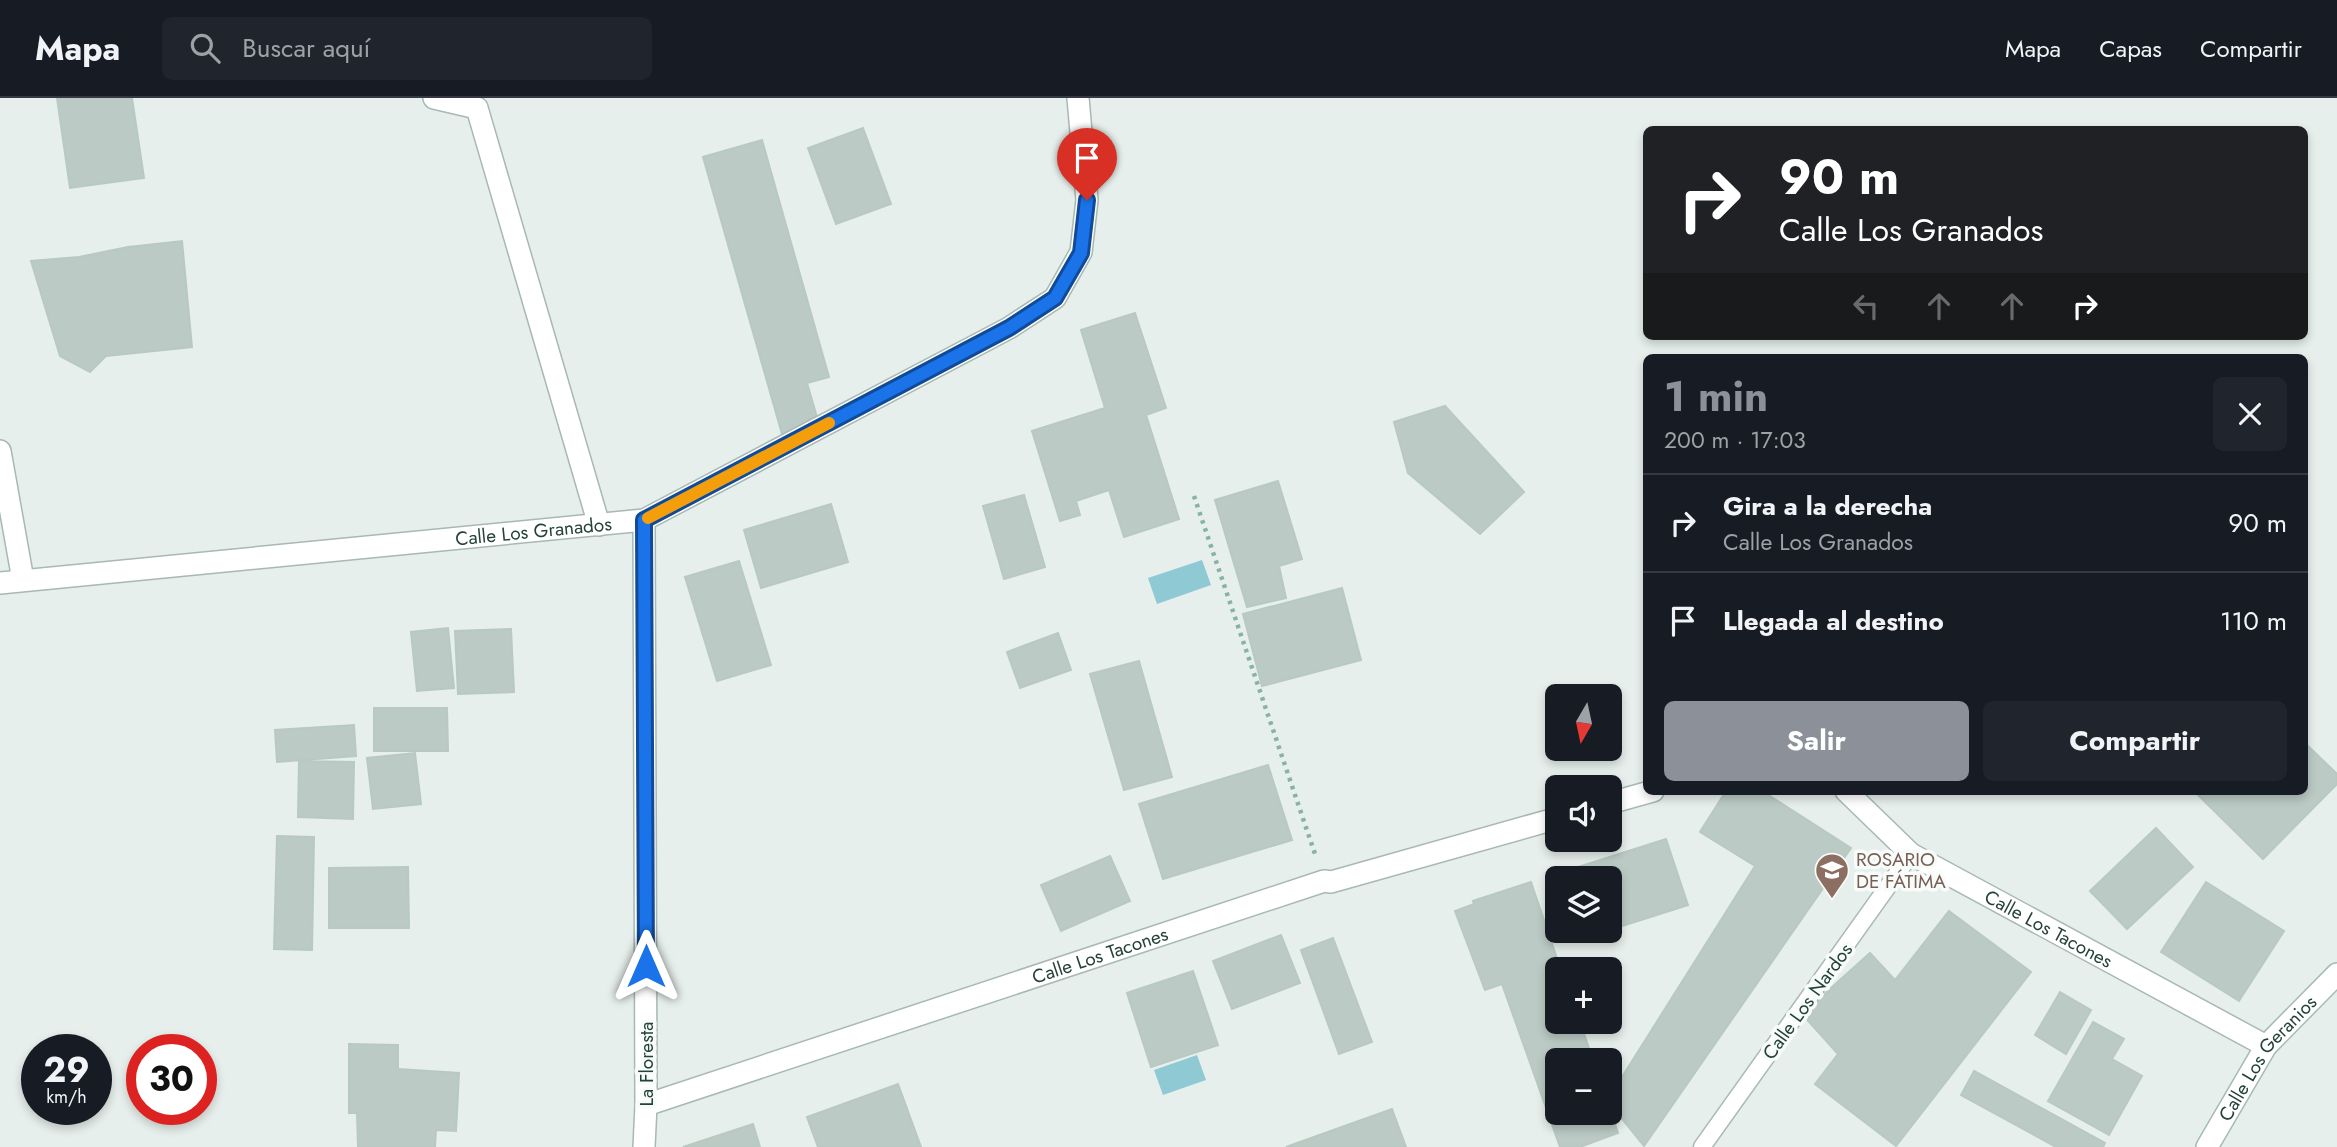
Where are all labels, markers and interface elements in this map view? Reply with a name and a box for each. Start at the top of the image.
search box [162,17,652,80]
text: Mapa [35,25,120,72]
icon: search [186,29,224,67]
text: Buscar aquí [242,29,370,67]
text: Mapa [2005,31,2061,66]
text: Capas [2099,31,2162,66]
text: Compartir [2200,31,2302,66]
pin [1057,128,1117,200]
icon: arrive [1068,139,1106,177]
text: 90 m [1779,142,1899,212]
icon: right [1664,154,1755,245]
text: Calle Los Granados [1779,207,2043,253]
icon: left [1847,287,1885,325]
icon: ahead [1920,287,1958,325]
icon: ahead [1993,287,2031,325]
icon: right [2066,287,2104,325]
text: 1 min [1664,366,1768,427]
button: close [2213,377,2287,451]
text: 200 m · 17:03 [1664,423,1806,457]
text: Gira a la derecha [1723,487,1932,525]
icon: right [1664,504,1702,542]
text: 90 m [2228,504,2287,542]
street label: Calle Los Granados [454,510,613,552]
text: Calle Los Granados [1723,525,1913,559]
icon: arrive [1664,602,1702,640]
text: Llegada al destino [1723,602,1944,640]
text: 110 m [2220,602,2287,640]
north arrow [1545,684,1622,761]
map controls [1545,684,1622,1125]
button: Salir [1664,701,1969,781]
button: Compartir [1983,701,2287,781]
button: sound [1545,775,1622,852]
place label: ROSARIO DE FÁTIMA [1856,846,1946,895]
school or university icon: ROSARIO DE FÁTIMA [1813,851,1851,900]
button: layers [1545,866,1622,943]
street label: Calle Los Tacones [1980,883,2117,975]
street label: Calle Los Tacones [1029,920,1172,991]
position arrow [609,929,683,1003]
street label: Calle Los Nardos [1756,937,1859,1065]
button: + [1545,957,1622,1034]
street label: Calle Los Geranios [2212,989,2323,1126]
street label: La Floresta [633,1021,660,1107]
speed limit sign: 30 [126,1034,217,1125]
text: 29 [43,1045,90,1095]
button: − [1545,1048,1622,1125]
text: km/h [46,1084,87,1110]

